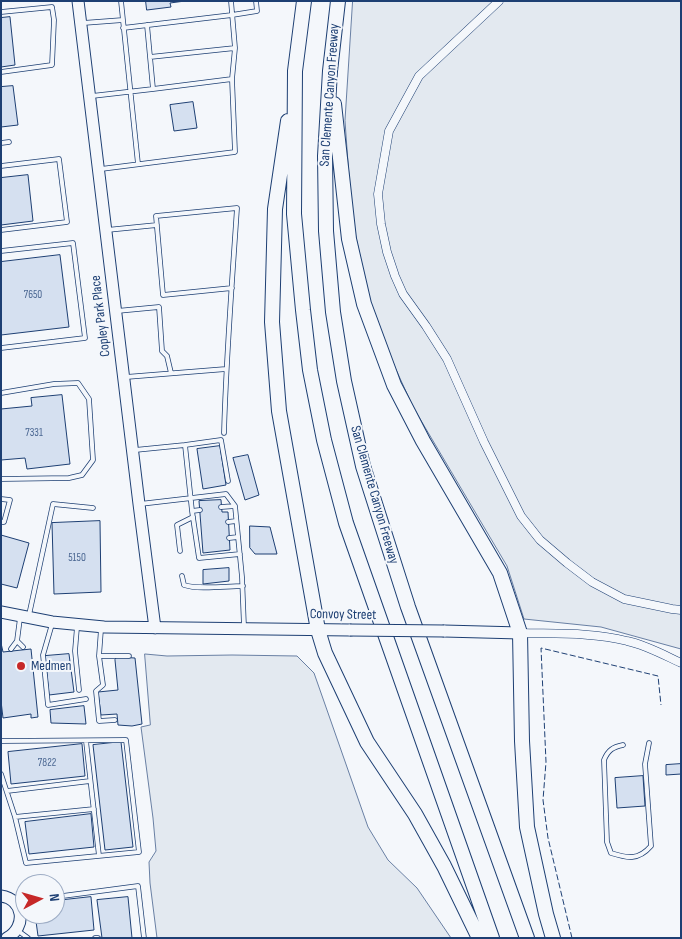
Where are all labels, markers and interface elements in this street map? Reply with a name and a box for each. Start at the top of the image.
street label: San Clemente Canyon Freeway [317,23,343,167]
street label: Copley Park Place [88,274,114,358]
house number: 7650 [24,288,42,302]
street label: San Clemente Canyon Freeway [346,424,402,566]
house number: 7331 [25,426,43,440]
house number: 5150 [68,551,86,565]
street label: Convoy Street [310,606,376,624]
place label: Medmen [31,658,71,674]
marker: Medmen [15,660,27,672]
house number: 7822 [38,756,56,770]
north arrow [15,874,65,924]
text: N [46,893,63,902]

